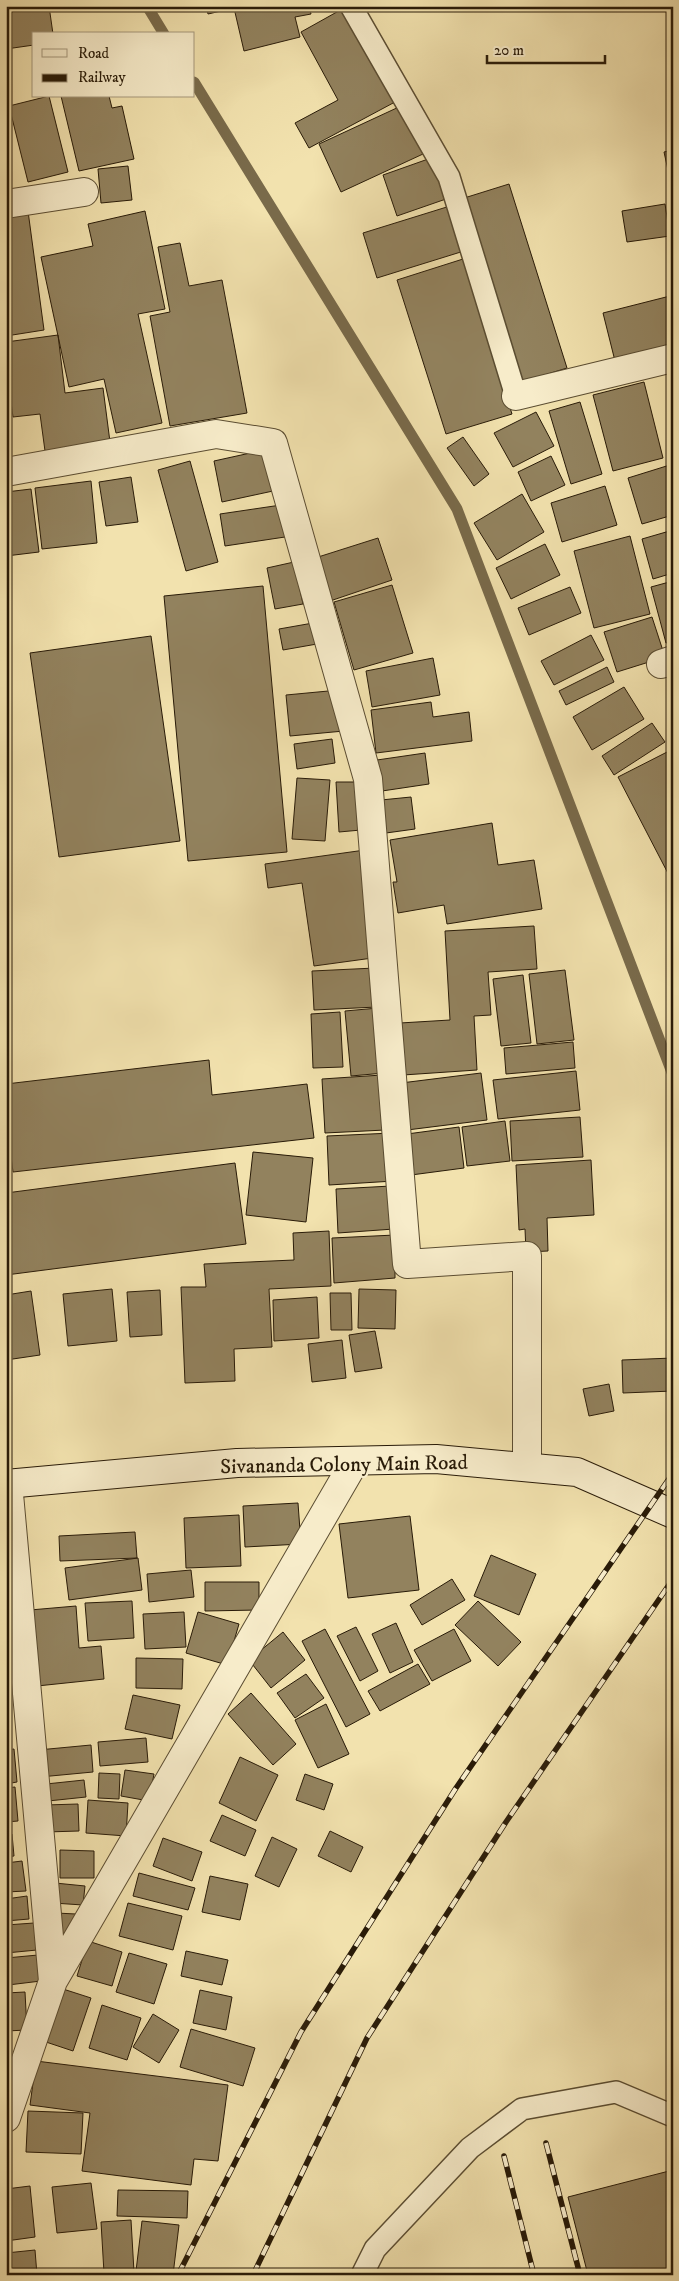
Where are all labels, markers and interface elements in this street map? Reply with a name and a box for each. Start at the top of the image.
legend [32,32,195,98]
scale bar [487,32,604,64]
text: 20 m [494,41,524,60]
text: Road [78,44,110,63]
text: Railway [78,68,126,87]
street label: Sivananda Colony Main Road [220,1450,469,1480]

